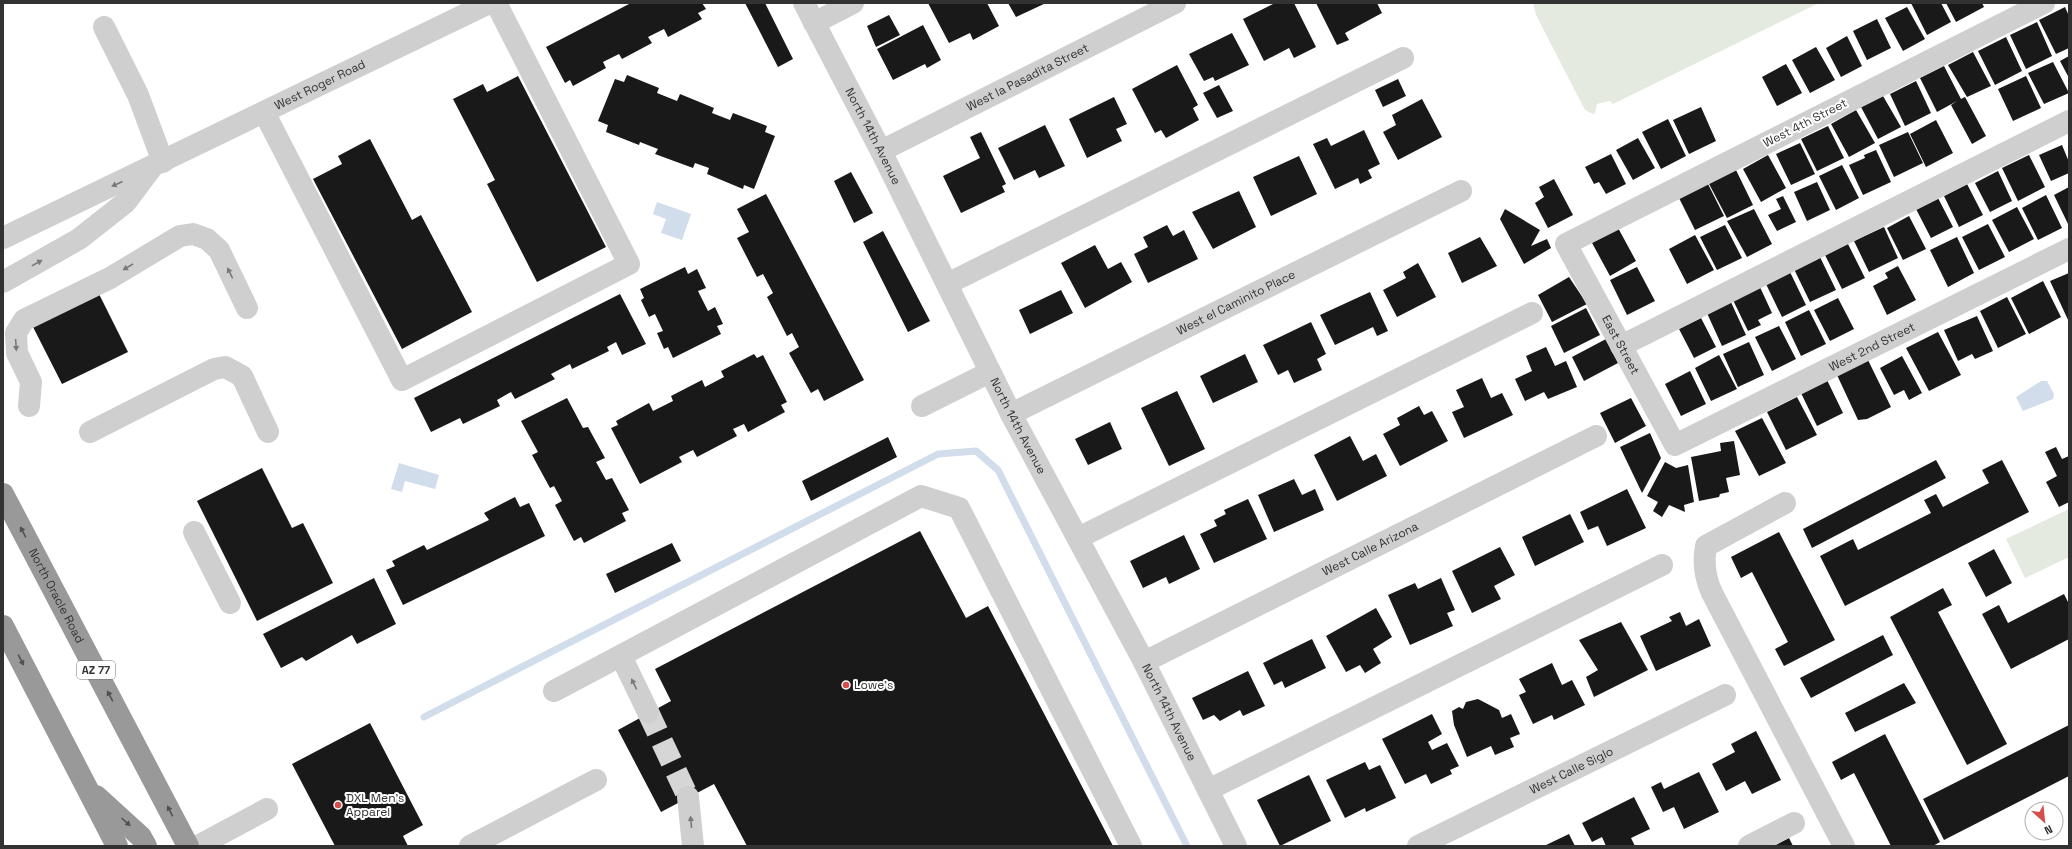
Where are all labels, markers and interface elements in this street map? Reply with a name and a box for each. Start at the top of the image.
street label: West la Pasadita Street [964,40,1091,115]
street label: West Roger Road [272,56,368,114]
street label: North 14th Avenue [842,85,904,187]
street label: West 4th Street [1760,95,1850,151]
one-way arrow [111,181,122,187]
one-way arrow [31,260,43,267]
one-way arrow [122,264,134,271]
street label: West el Caminito Place [1174,266,1298,339]
one-way arrow [227,267,233,278]
street label: East Street [1598,312,1643,377]
street label: West 2nd Street [1826,319,1918,375]
one-way arrow [13,339,20,351]
street label: North 14th Avenue [986,375,1050,477]
street label: West Calle Arizona [1319,518,1421,580]
one-way arrow [20,526,26,537]
street label: North Oracle Road [25,546,88,646]
one-way arrow [18,655,24,666]
road number: AZ 77 [77,661,115,679]
street label: North 14th Avenue [1138,661,1200,764]
place label: Lowe's [854,677,893,693]
one-way arrow [631,678,638,690]
marker: Lowe's [841,680,851,690]
one-way arrow [106,690,113,702]
street label: West Calle Siglo [1527,743,1616,798]
place label: DXL Men's Apparel [346,790,404,820]
marker: DXL Men's Apparel [333,800,343,810]
north arrow [2024,801,2064,841]
one-way arrow [166,806,173,817]
one-way arrow [687,816,694,828]
one-way arrow [120,818,131,827]
text: N [2042,822,2055,838]

